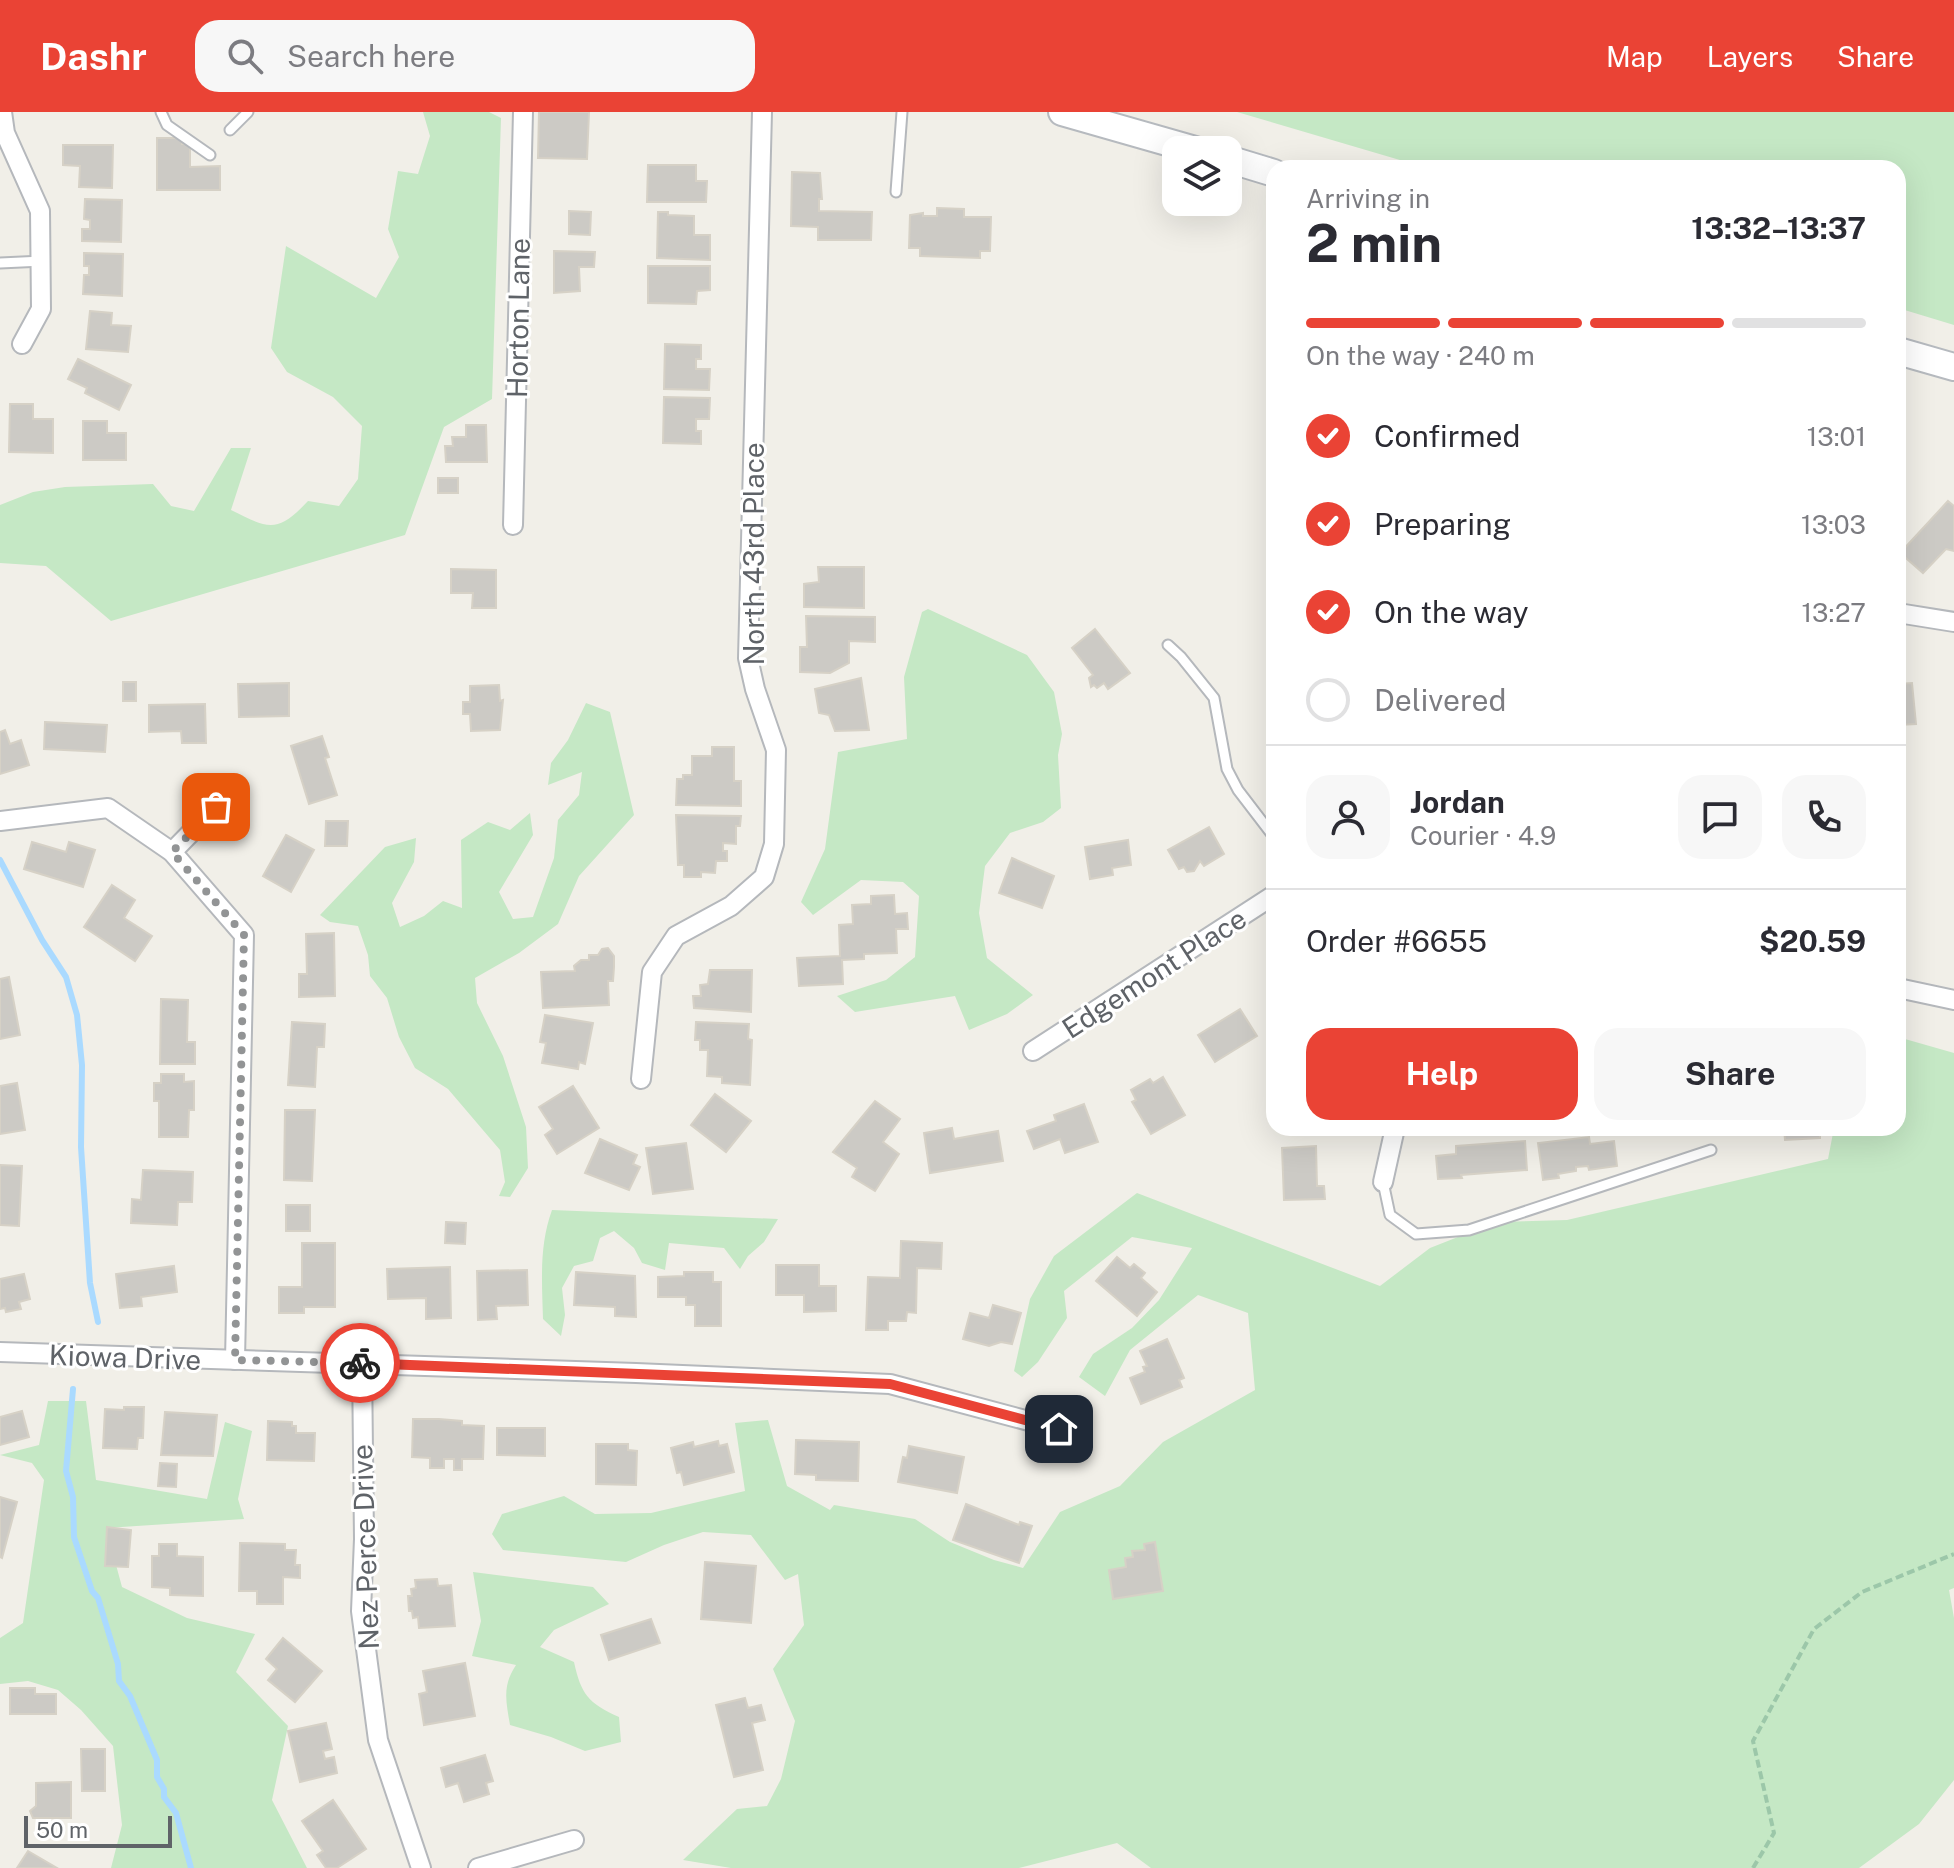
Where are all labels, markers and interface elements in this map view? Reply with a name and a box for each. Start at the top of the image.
search box [195,20,755,92]
text: Dashr [40,34,147,79]
icon: search [223,34,267,78]
text: Search here [287,38,455,74]
text: Map [1606,40,1663,73]
text: Layers [1707,40,1793,73]
text: Share [1837,40,1914,73]
map controls [1162,136,1242,216]
button: layers [1162,136,1242,216]
text: Arriving in [1306,183,1430,214]
text: 13:32–13:37 [1691,210,1866,246]
text: 2 min [1306,213,1442,274]
street label: Horton Lane [500,238,536,398]
text: On the way · 240 m [1306,340,1535,371]
icon: check [1306,414,1350,458]
text: Confirmed [1374,418,1520,454]
text: 13:01 [1807,421,1866,452]
street label: North 43rd Place [737,442,770,666]
icon: check [1306,502,1350,546]
text: Preparing [1374,506,1511,542]
text: 13:03 [1801,509,1866,540]
icon: check [1306,590,1350,634]
text: On the way [1374,594,1528,630]
text: 13:27 [1802,597,1866,628]
text: Delivered [1374,682,1506,718]
pin [182,773,250,841]
button: person [1306,775,1390,859]
button: chat [1678,775,1762,859]
button: phone [1782,775,1866,859]
text: Jordan [1410,784,1505,820]
icon: bag [194,785,238,829]
text: Courier · 4.9 [1410,820,1556,851]
street label: Edgemont Place [1056,901,1252,1045]
text: Order #6655 [1306,923,1487,959]
text: $20.59 [1759,923,1866,959]
button: Help [1306,1028,1578,1120]
button: Share [1594,1028,1866,1120]
courier [320,1323,400,1403]
street label: Kiowa Drive [48,1338,202,1376]
icon: bike [338,1341,382,1385]
pin [1025,1395,1093,1463]
icon: home [1037,1407,1081,1451]
street label: Nez Perce Drive [345,1444,385,1650]
scale bar [24,1812,172,1848]
text: 50 m [36,1817,88,1843]

